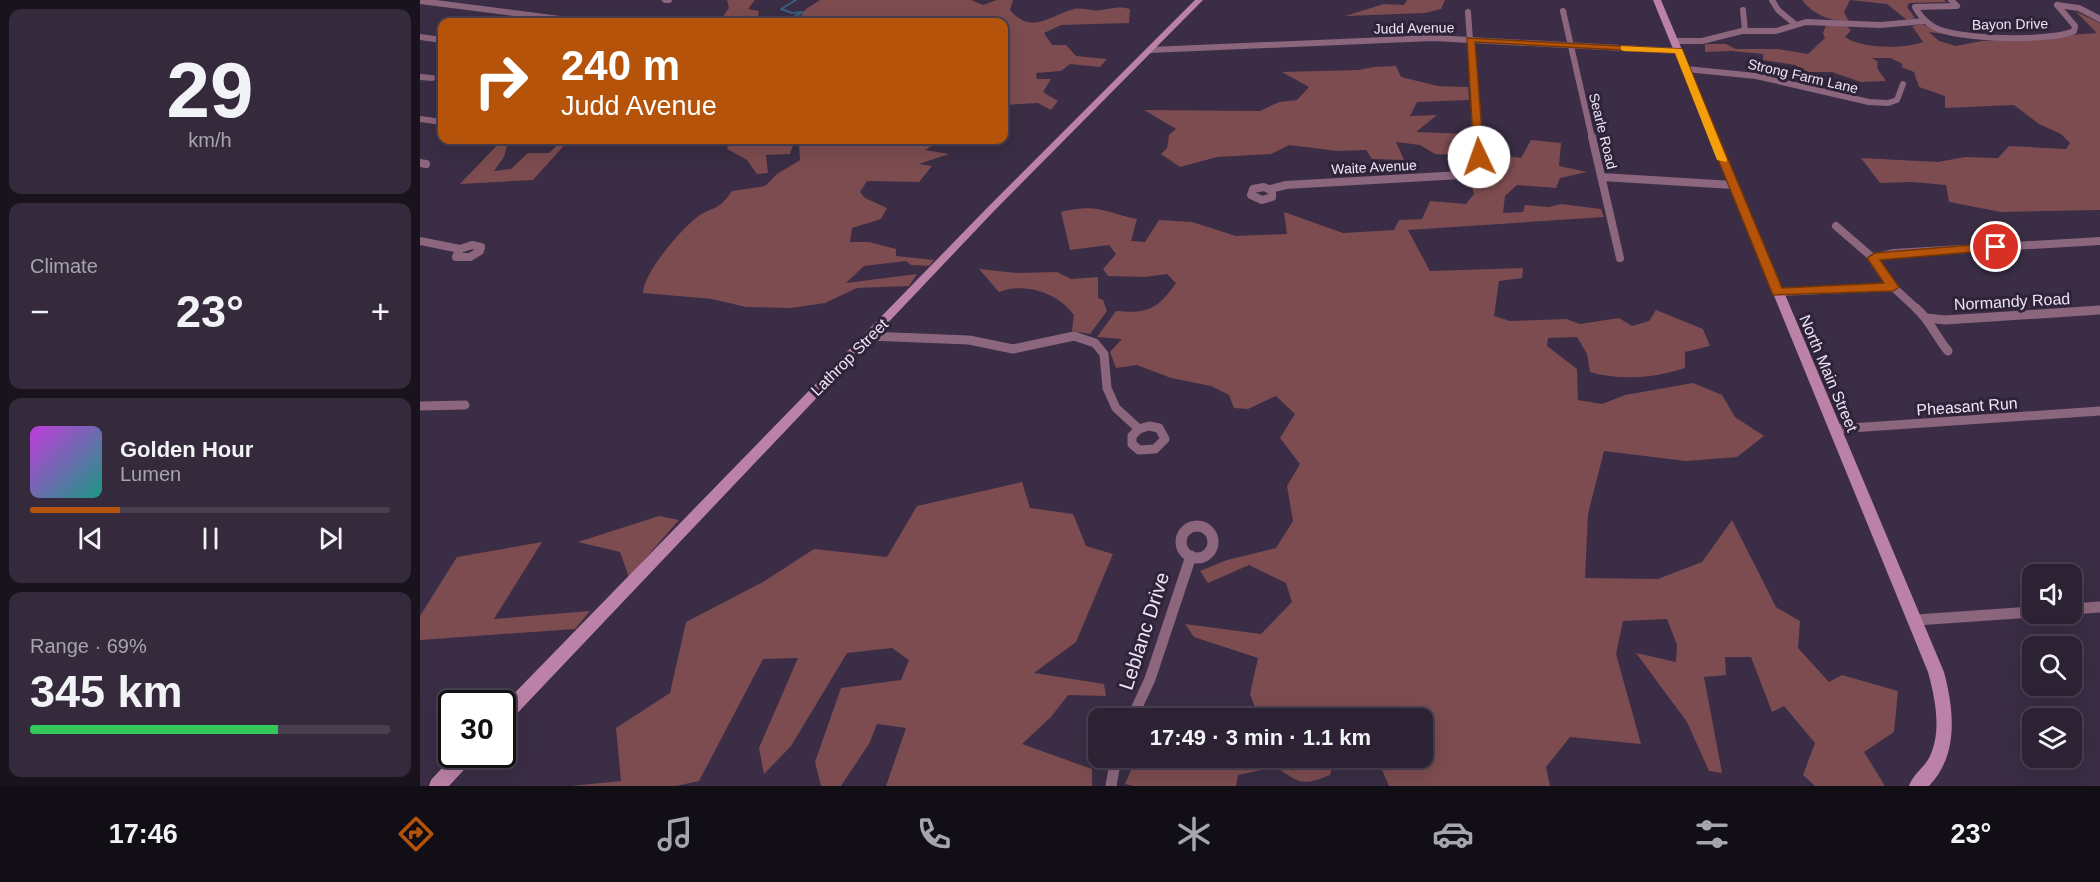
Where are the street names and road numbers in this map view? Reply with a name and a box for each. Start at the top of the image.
street label: Bayon Drive [1972,15,2048,33]
street label: Judd Avenue [1374,19,1455,37]
street label: Strong Farm Lane [1746,56,1860,97]
street label: Searle Road [1586,91,1620,171]
street label: Waite Avenue [1331,157,1417,177]
street label: Normandy Road [1953,290,2071,313]
street label: North Main Street [1796,312,1861,435]
street label: Lathrop Street [807,315,892,399]
street label: Pheasant Run [1916,394,2018,419]
street label: Leblanc Drive [1115,569,1173,693]

